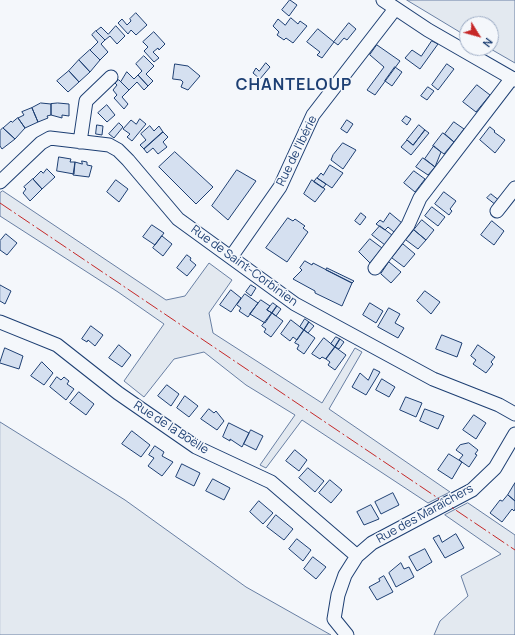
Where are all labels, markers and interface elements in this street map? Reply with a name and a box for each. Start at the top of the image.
north arrow [459,16,499,56]
text: N [480,35,497,51]
district label: CHANTELOUP [236,76,352,96]
street label: Rue de l'Ibérie [274,113,320,189]
street label: Rue de Saint-Corbinien [188,222,300,310]
street label: Rue de la Boëlle [131,398,211,458]
street label: Rue des Maraîchers [374,481,476,547]

